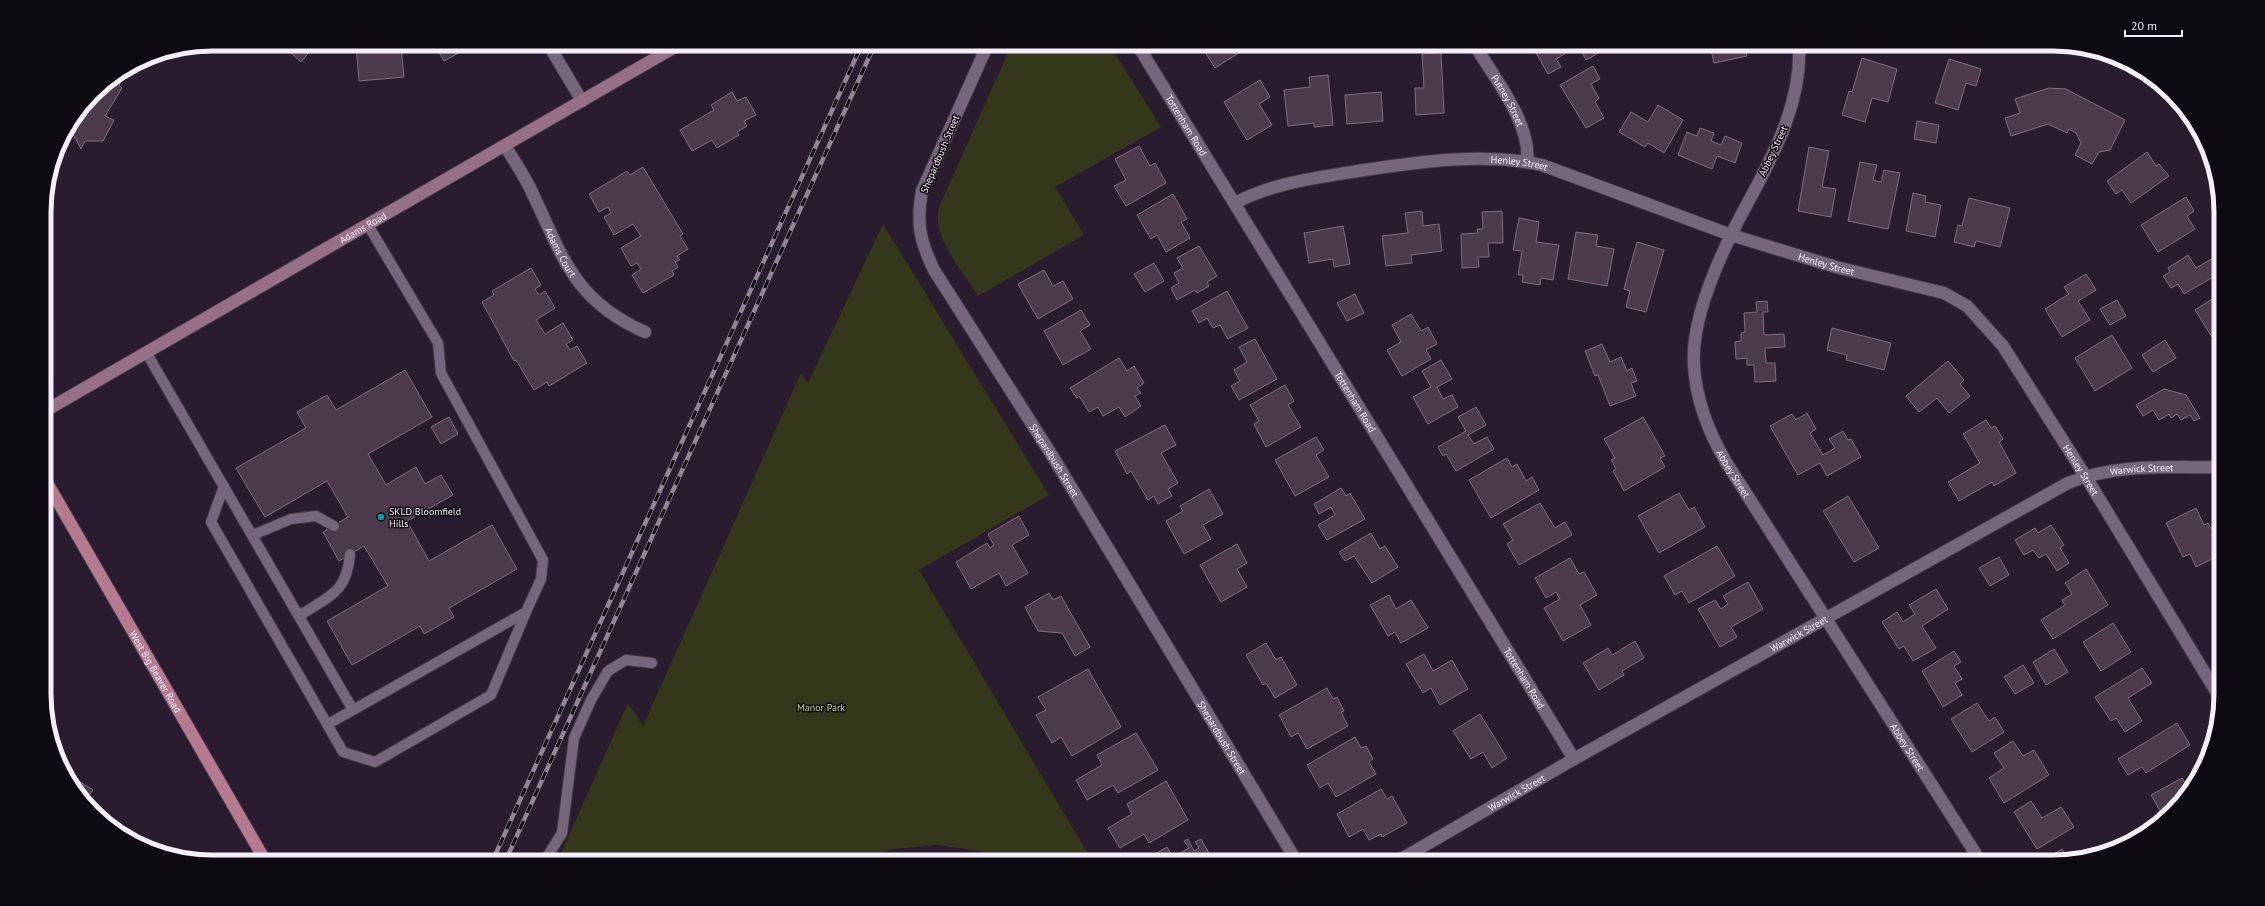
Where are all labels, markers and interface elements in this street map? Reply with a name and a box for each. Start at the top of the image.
scale bar [2125,12,2182,38]
text: 20 m [2131,18,2157,33]
street label: Putney Street [1489,72,1528,129]
street label: Tottenham Road [1163,92,1210,158]
street label: Shepardbush Street [918,112,963,195]
street label: Abbey Street [1756,123,1791,178]
street label: Henley Street [1490,152,1550,173]
street label: Adams Road [337,209,389,246]
street label: Adams Court [543,225,580,280]
street label: Henley Street [1797,249,1856,278]
street label: Tottenham Road [1332,369,1379,434]
street label: Shepardbush Street [1027,421,1082,500]
street label: Henley Street [2060,442,2102,498]
street label: Abbey Street [1714,448,1754,501]
street label: Warwick Street [2109,461,2174,478]
place label: SKLD Bloomfield Hills [389,505,461,530]
marker: SKLD Bloomfield Hills [376,512,386,522]
street label: Warwick Street [1768,612,1830,655]
street label: West Big Beaver Road [127,628,185,715]
street label: Tottenham Road [1501,645,1548,711]
street label: Shepardbush Street [1195,698,1250,777]
park label: Manor Park [797,701,845,714]
street label: Abbey Street [1888,721,1928,774]
street label: Warwick Street [1486,771,1548,814]

